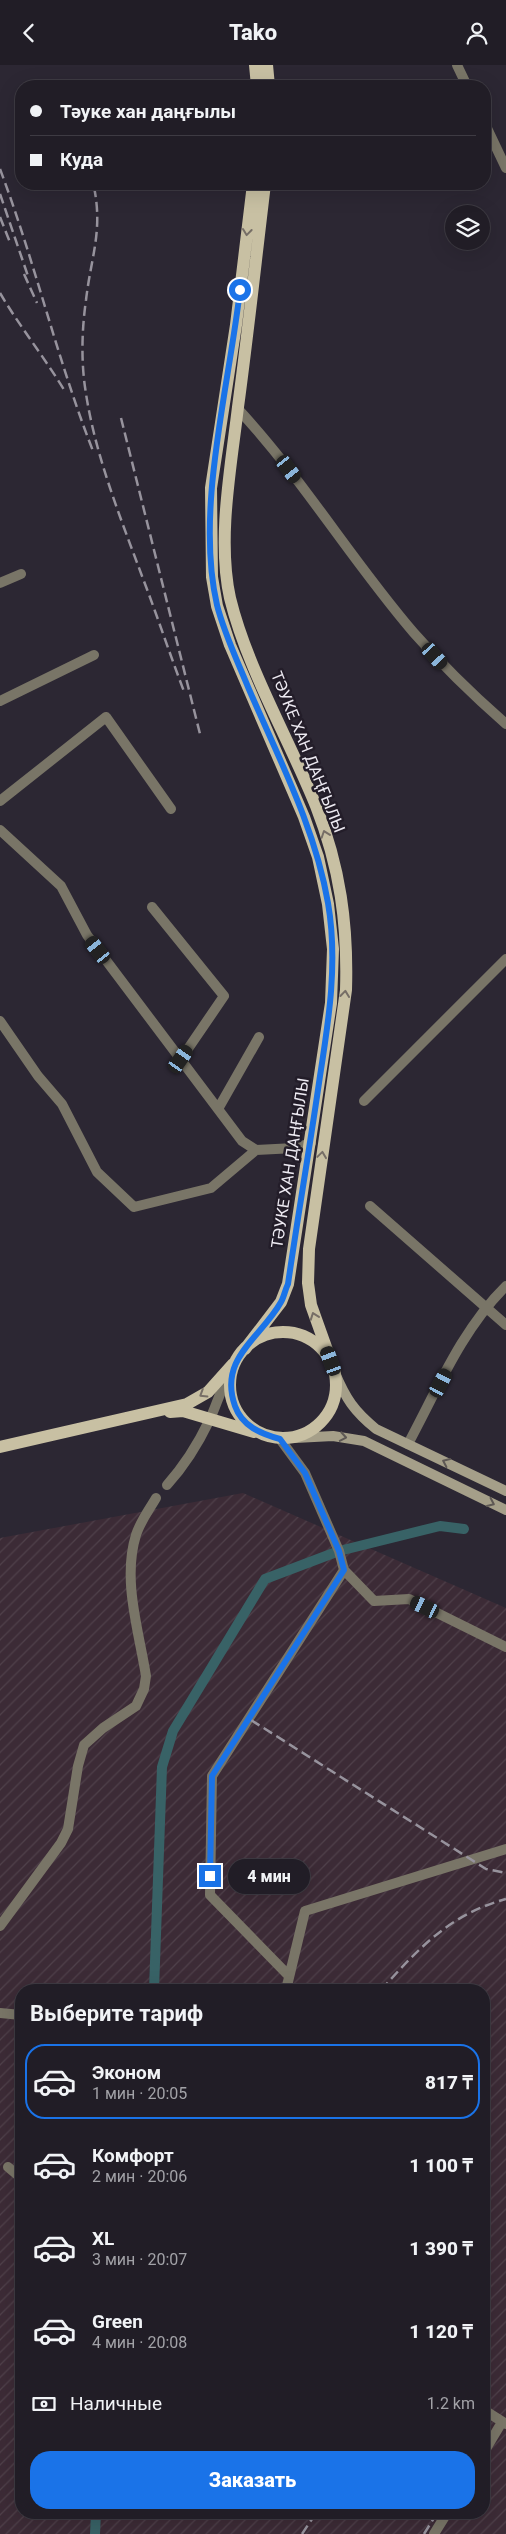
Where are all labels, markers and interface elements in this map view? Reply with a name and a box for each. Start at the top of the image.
icon: back [15,19,43,47]
icon: person [463,19,491,47]
text: Tako [229,20,277,45]
text: Тәуке хан даңғылы [60,100,236,123]
text: Куда [60,148,103,171]
map controls [445,205,490,250]
button: layers [445,205,490,250]
one-way arrow [242,228,253,236]
route start [229,279,251,301]
car [273,453,304,485]
car [419,640,450,672]
street label: ТӘУКЕ ХАН ДАҢҒЫЛЫ [267,669,349,835]
one-way arrow [321,830,331,839]
car [82,934,113,966]
one-way arrow [339,990,350,998]
car [166,1042,195,1076]
street label: ТӘУКЕ ХАН ДАҢҒЫЛЫ [267,1076,313,1250]
one-way arrow [317,1151,327,1159]
one-way arrow [310,1312,320,1320]
car [318,1344,343,1378]
car [427,1366,454,1400]
one-way arrow [199,1388,208,1398]
one-way arrow [339,1432,348,1442]
one-way arrow [442,1458,451,1469]
one-way arrow [486,1497,495,1507]
car [408,1594,441,1620]
callout: 4 мин [228,1859,310,1893]
route end [199,1865,221,1887]
text: 4 мин [247,1867,291,1886]
text: Выберите тариф [30,2001,203,2026]
icon: car [32,2059,77,2104]
text: Эконом [92,2061,161,2084]
text: 817 ₸ [425,2071,473,2094]
text: 1 мин · 20:05 [92,2084,187,2103]
icon: car [32,2142,77,2187]
text: Комфорт [92,2144,174,2167]
text: 1 100 ₸ [409,2154,473,2177]
text: 2 мин · 20:06 [92,2167,187,2186]
icon: car [32,2225,77,2270]
text: XL [92,2227,114,2250]
text: 1 390 ₸ [409,2237,473,2260]
text: 3 мин · 20:07 [92,2250,187,2269]
icon: car [32,2308,77,2353]
text: Green [92,2310,143,2333]
text: 1 120 ₸ [409,2320,473,2343]
text: 4 мин · 20:08 [92,2333,187,2352]
icon: cash [30,2390,58,2418]
text: Наличные [70,2392,162,2415]
text: 1.2 km [427,2394,475,2413]
button: Заказать [30,2451,475,2509]

